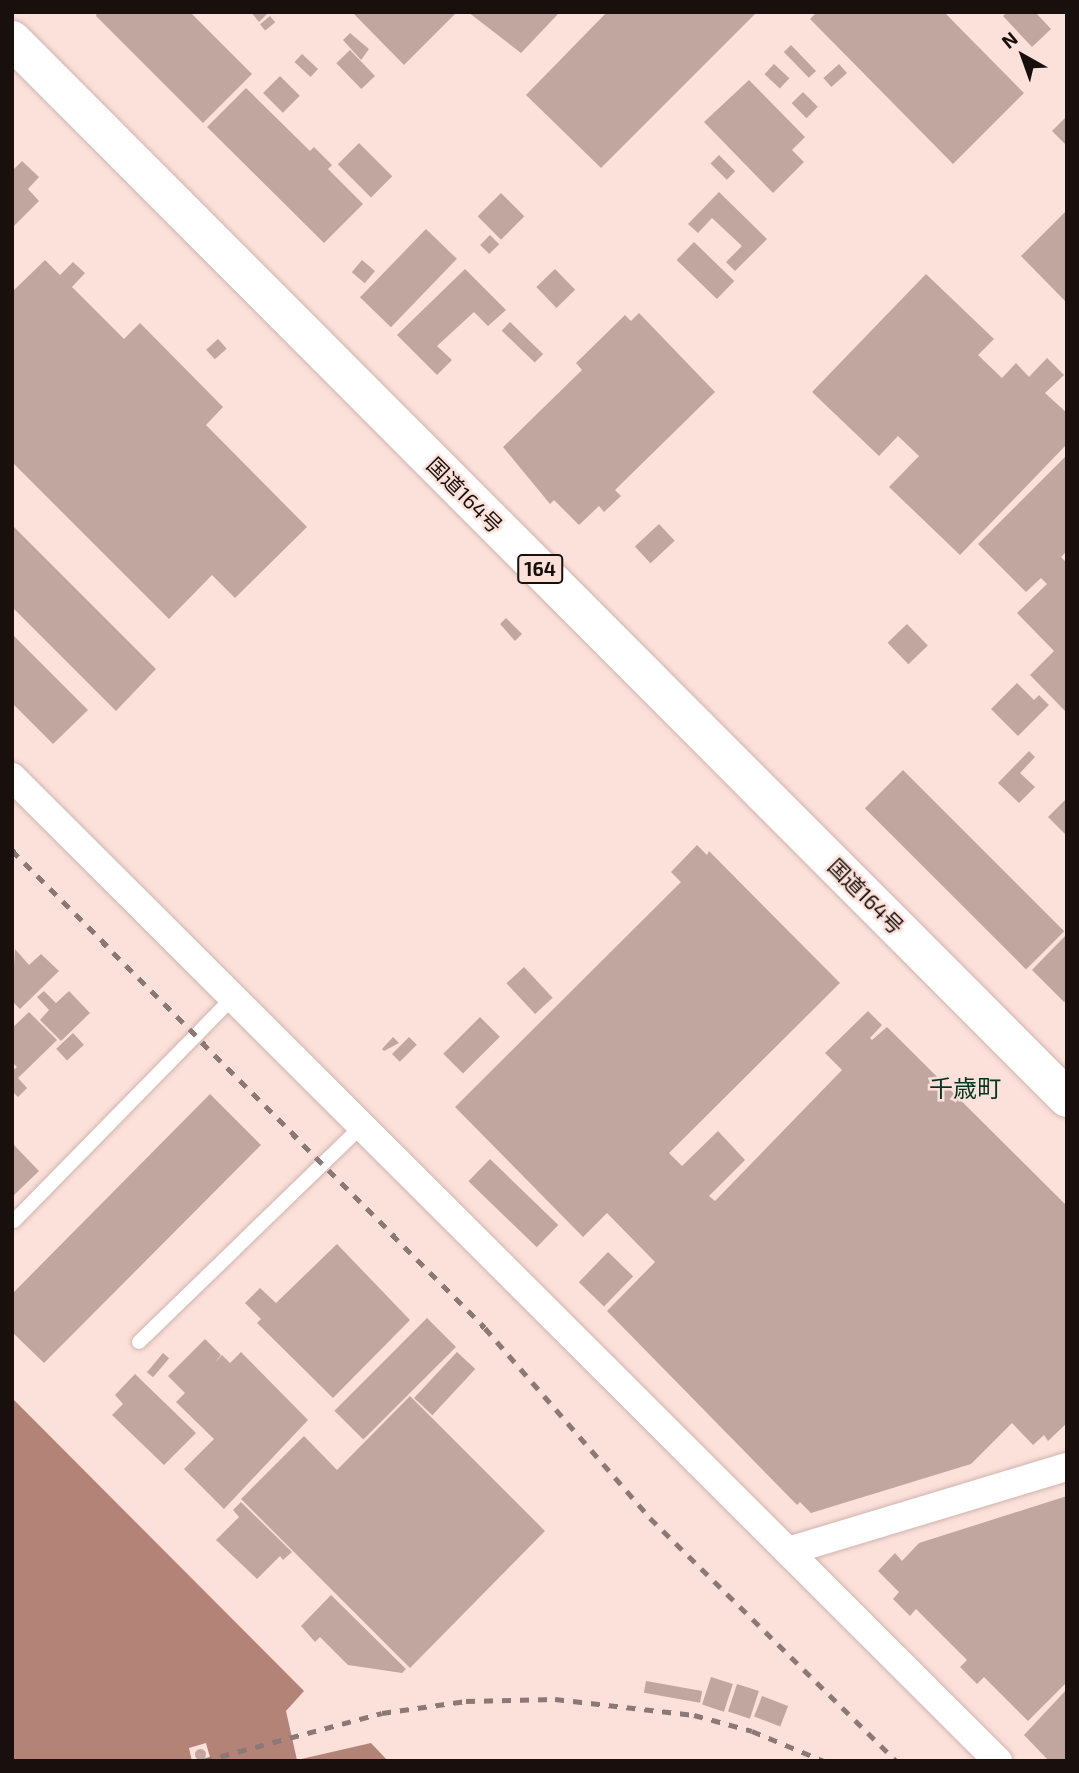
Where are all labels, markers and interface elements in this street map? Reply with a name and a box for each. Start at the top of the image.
north arrow [988,21,1058,91]
text: N [997,26,1022,53]
street label: 国道164号 [422,452,508,538]
road number: 164 [516,554,564,584]
street label: 国道164号 [823,853,909,939]
district label: 千歳町 [929,1074,1001,1102]

